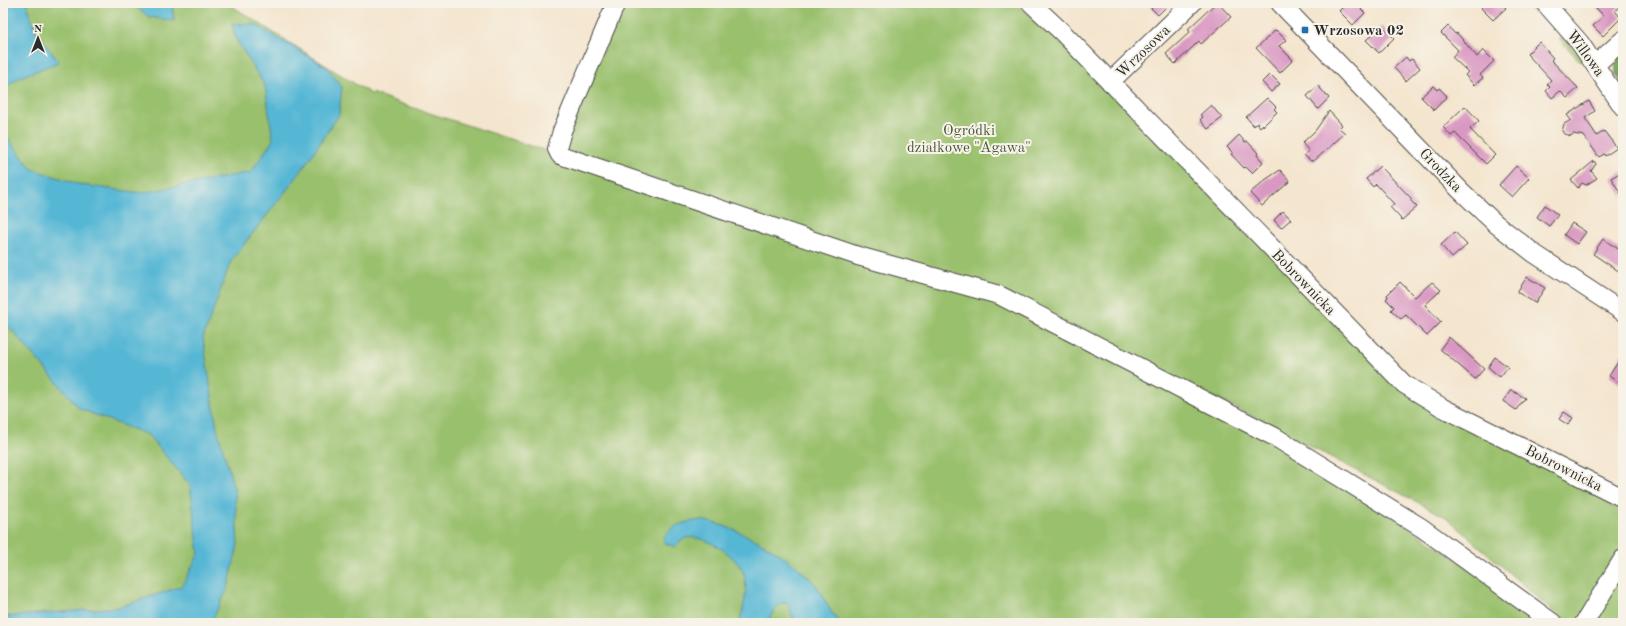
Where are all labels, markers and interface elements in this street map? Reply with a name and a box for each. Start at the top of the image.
north arrow [18,18,58,58]
street label: Wrzosowa [1114,22,1174,81]
text: N [34,24,43,35]
place label: Wrzosowa 02 [1313,24,1404,39]
marker: Wrzosowa 02 [1300,25,1310,35]
street label: Willowa [1563,28,1607,80]
park label: Ogródki działkowe "Agawa" [907,124,1031,156]
street label: Grodzka [1416,146,1464,196]
street label: Bobrownicka [1268,247,1338,319]
street label: Bobrownicka [1522,444,1605,495]

